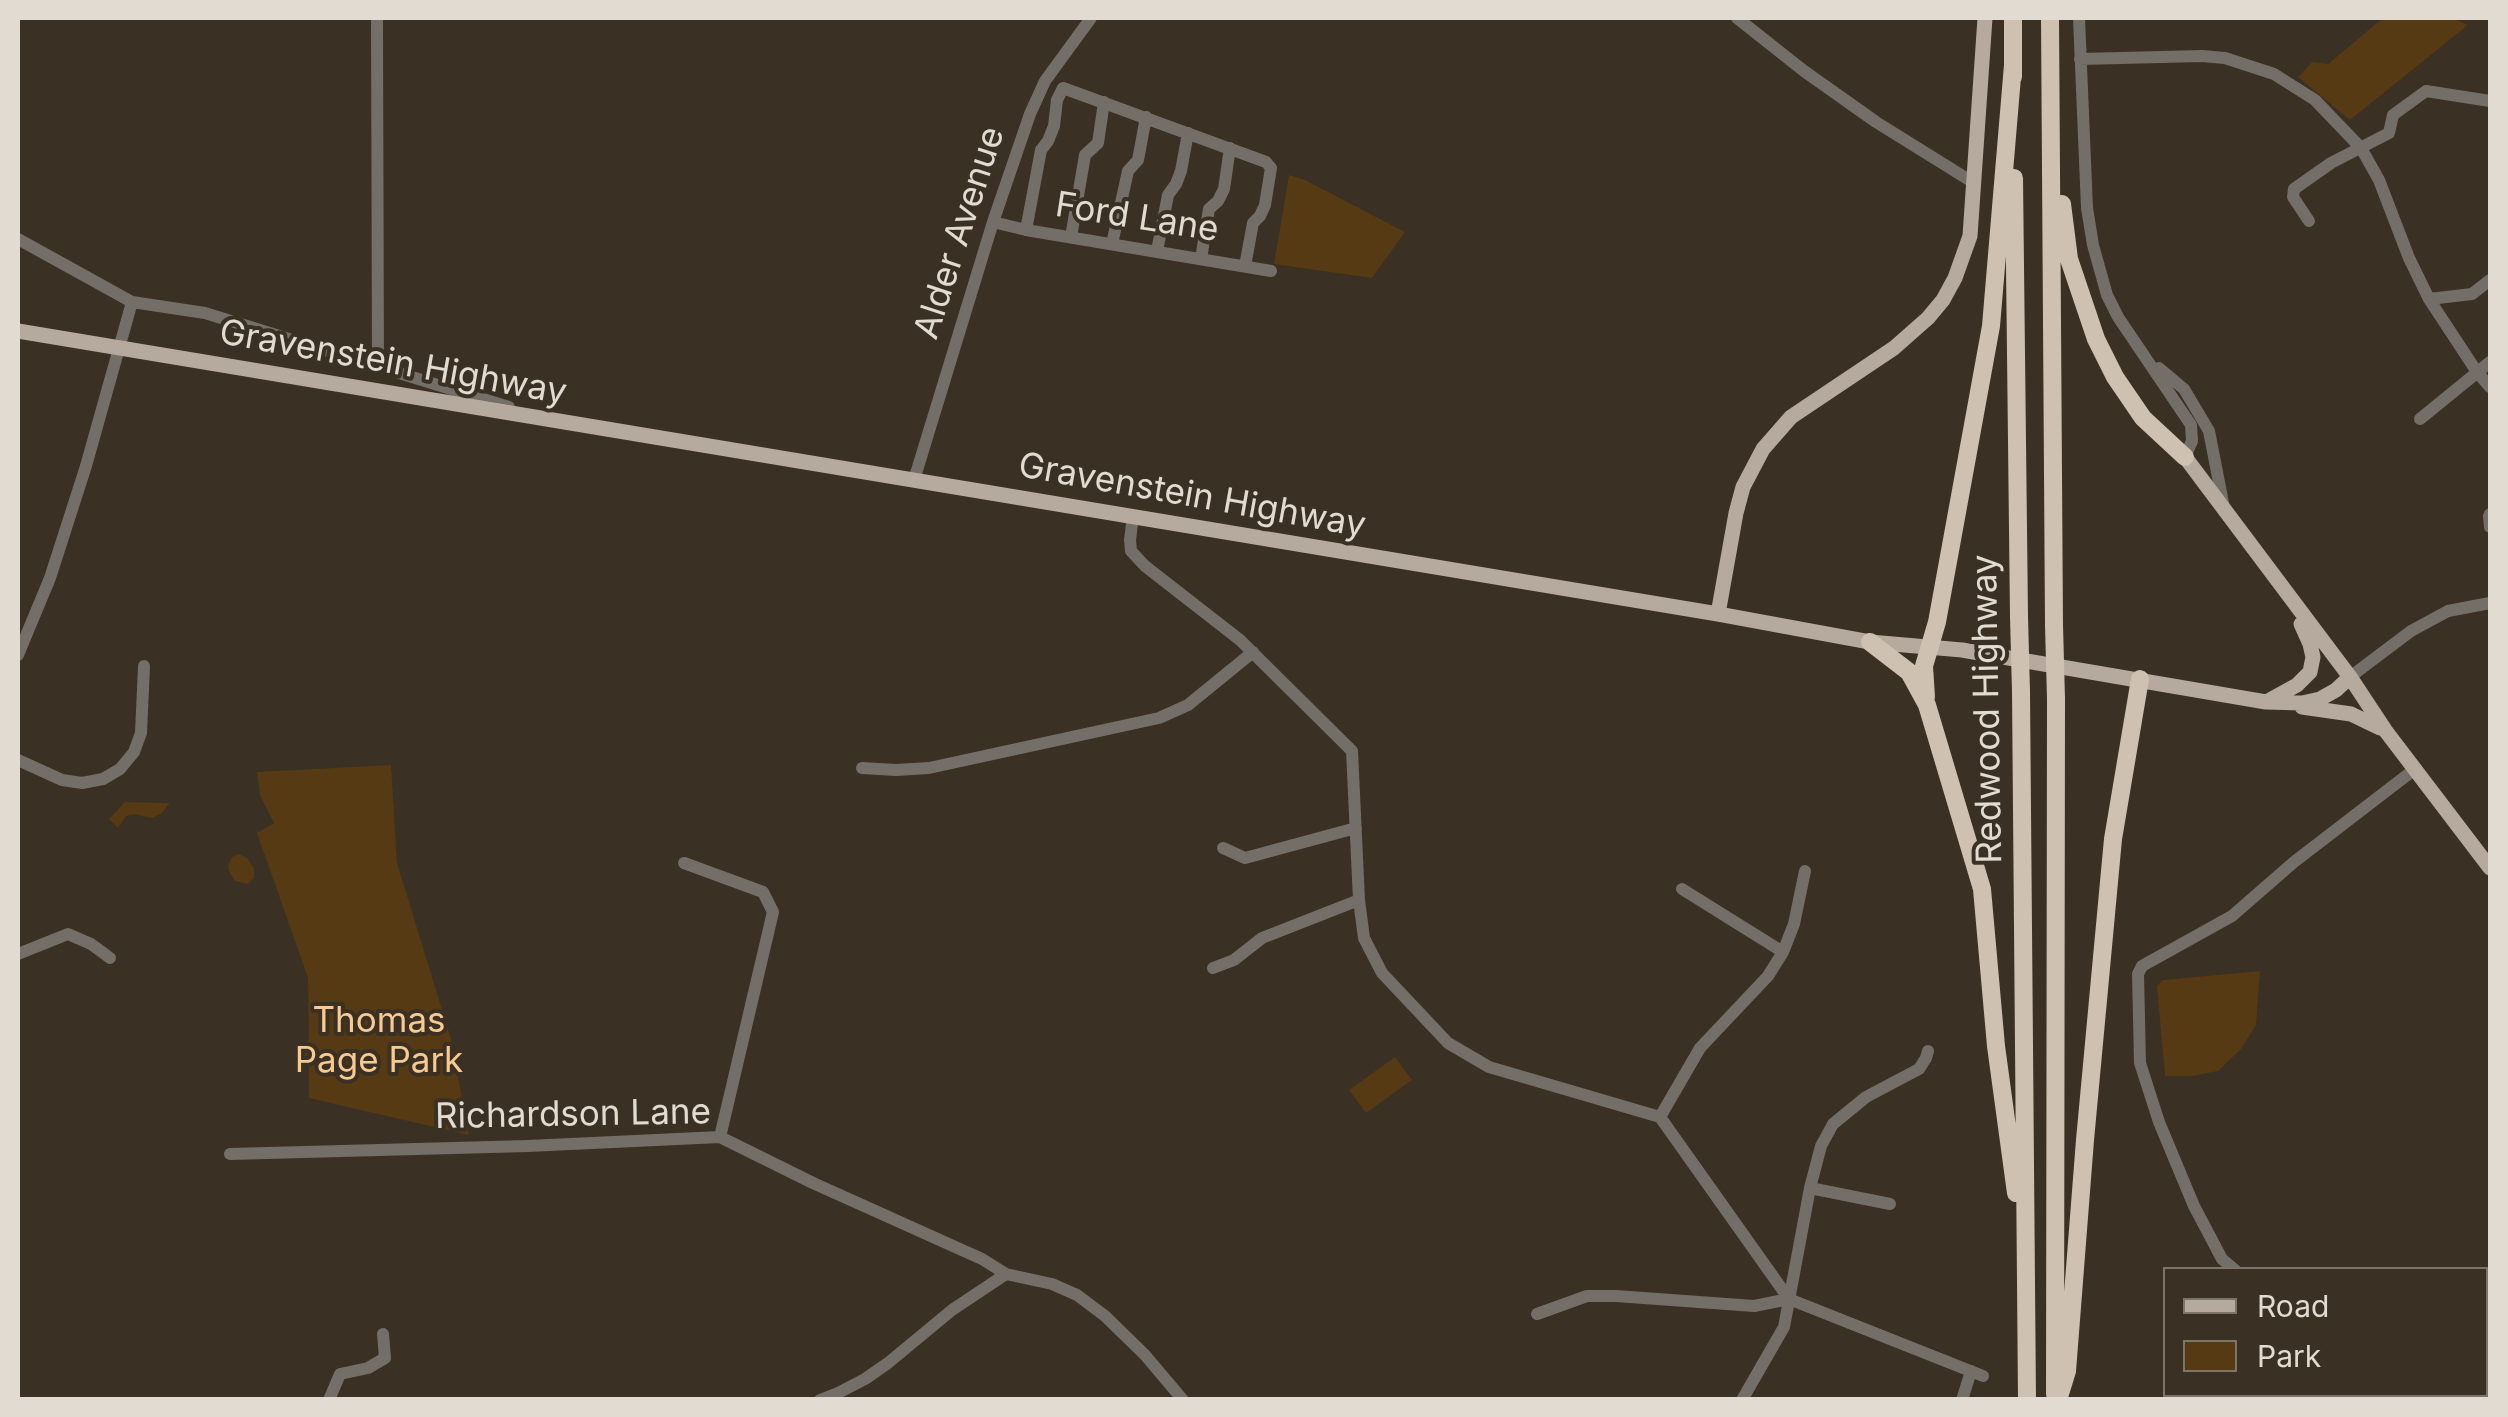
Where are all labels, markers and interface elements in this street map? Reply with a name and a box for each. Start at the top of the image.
street label: Alder Avenue [906,122,1014,344]
street label: Ford Lane [1052,184,1222,252]
street label: Gravenstein Highway [216,312,570,414]
street label: Gravenstein Highway [1015,445,1369,547]
street label: Redwood Highway [1964,554,2012,864]
park label: Thomas Page Park [295,1000,463,1082]
street label: Richardson Lane [435,1092,711,1138]
legend [2163,1267,2488,1397]
text: Road [2257,1288,2329,1324]
text: Park [2257,1338,2321,1374]

